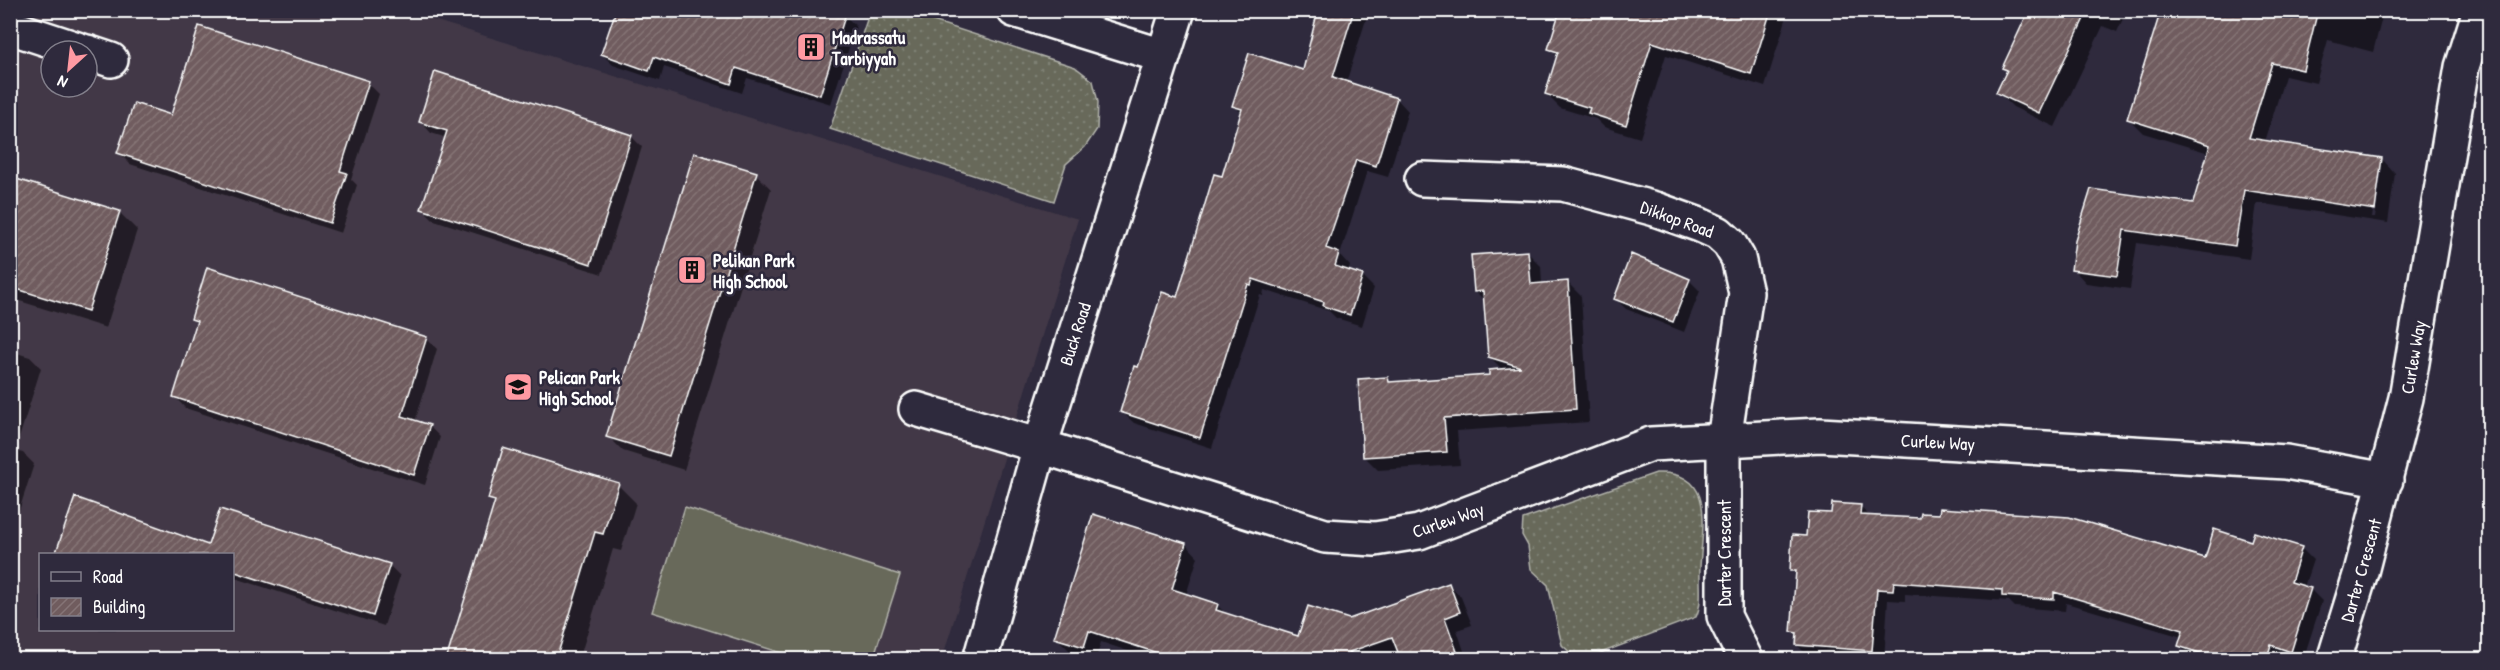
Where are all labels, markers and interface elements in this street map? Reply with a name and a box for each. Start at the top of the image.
place label: Madrassatu Tarbiyyah [831,25,906,72]
building icon: Madrassatu Tarbiyyah [795,31,827,63]
north arrow [39,39,99,99]
text: N [53,70,71,94]
street label: Dikkop Road [1637,194,1717,244]
place label: Pelikan Park High School [713,248,795,295]
building icon: Pelikan Park High School [676,254,708,286]
street label: Buck Road [1053,300,1097,368]
street label: Curlew Way [2394,318,2432,396]
place label: Pelican Park High School [539,365,621,412]
school or university icon: Pelican Park High School [502,371,534,403]
street label: Curlew Way [1900,428,1976,456]
street label: Curlew Way [1409,496,1487,544]
street label: Darter Crescent [1712,499,1737,606]
street label: Darter Crescent [2334,515,2388,625]
legend [39,553,234,631]
text: Road [93,564,123,589]
text: Building [93,594,145,619]

